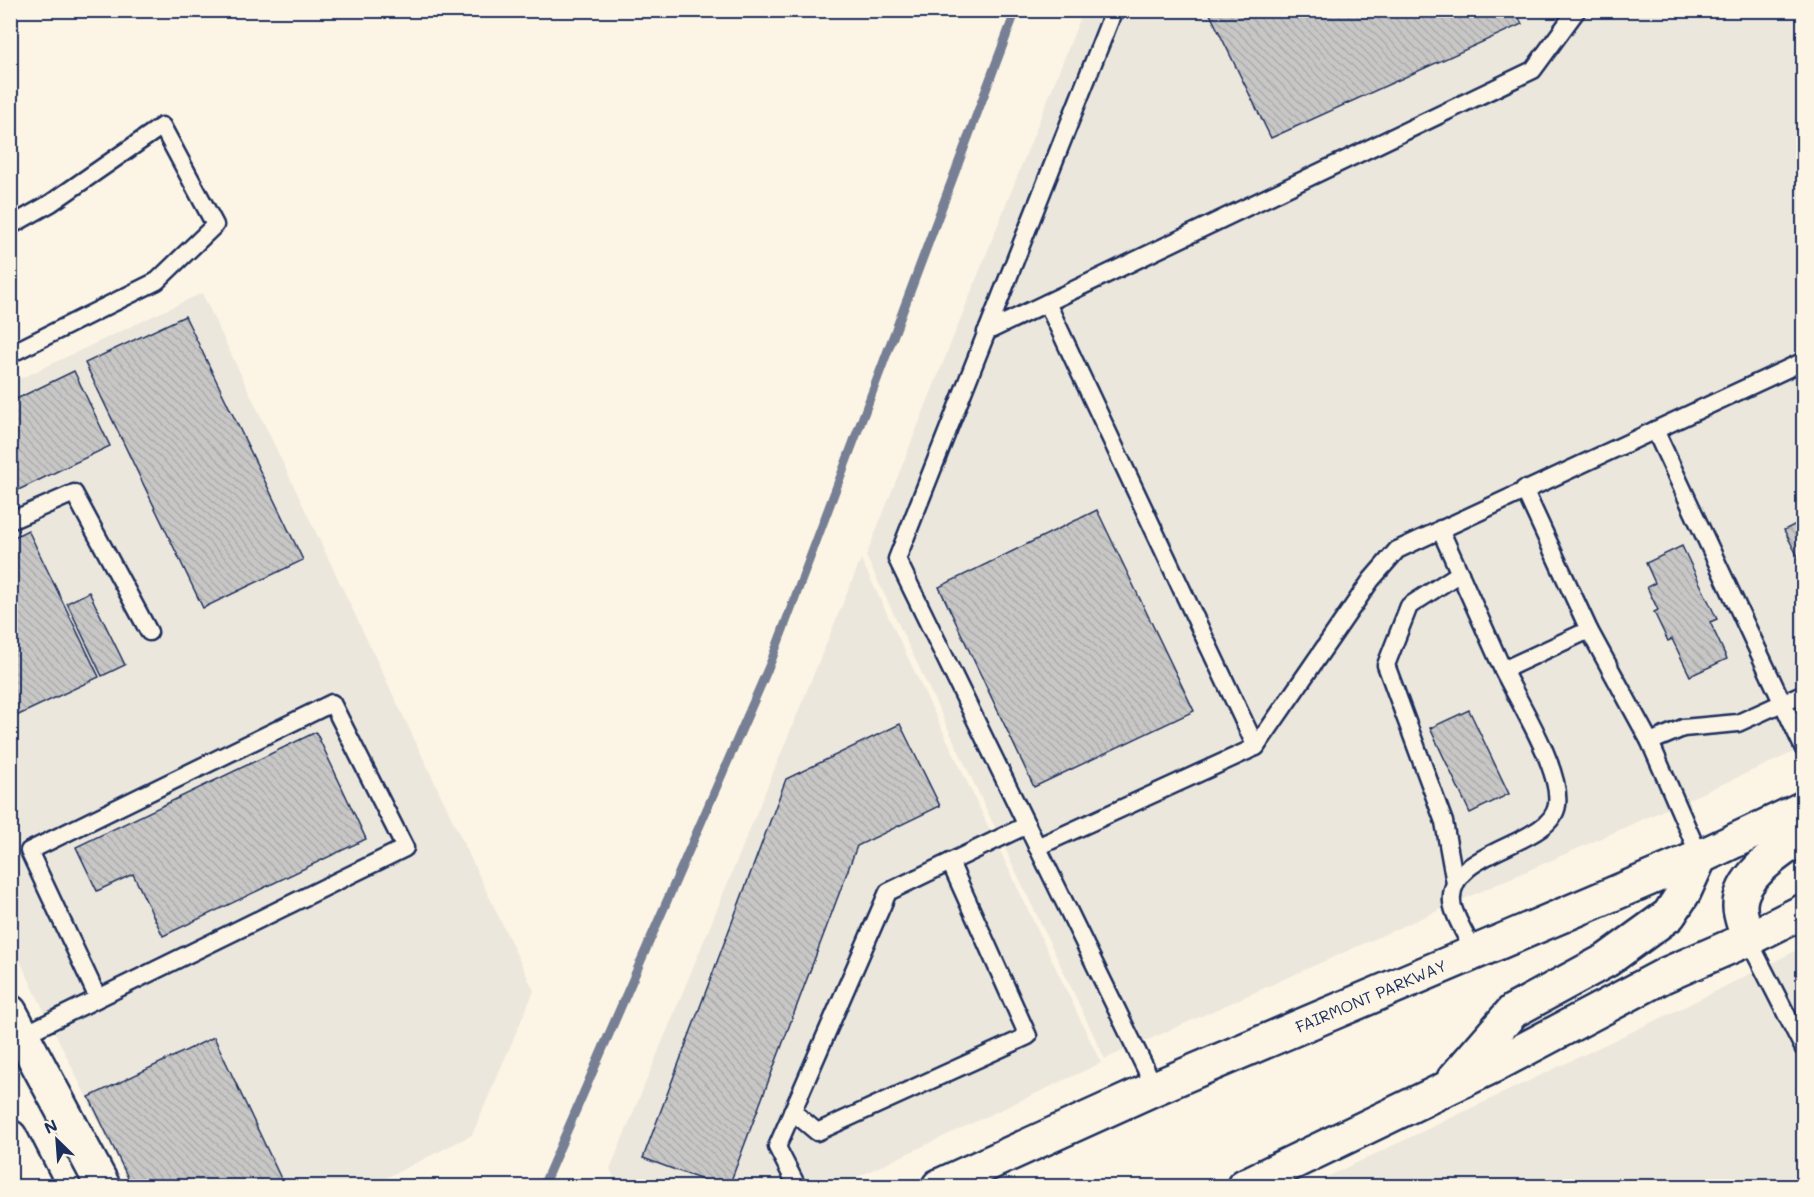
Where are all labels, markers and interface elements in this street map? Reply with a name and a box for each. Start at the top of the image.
street label: FAIRMONT PARKWAY [1292,954,1449,1037]
north arrow [27,1110,87,1170]
text: N [41,1114,60,1138]

